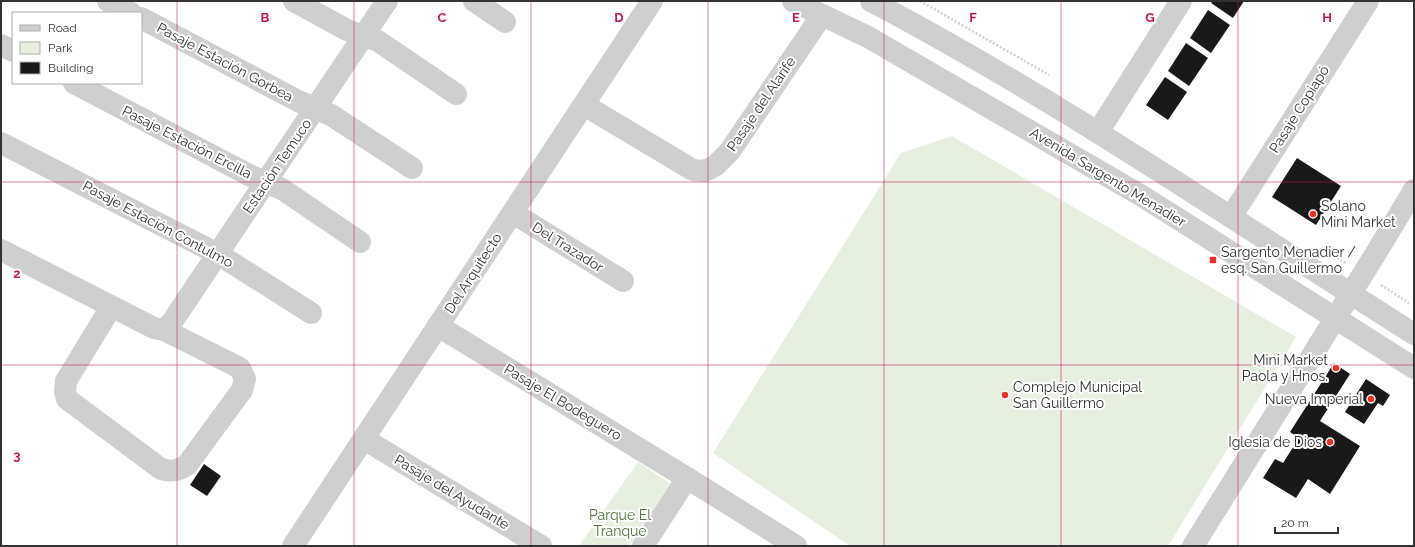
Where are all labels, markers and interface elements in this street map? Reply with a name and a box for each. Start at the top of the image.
text: B [261,10,270,25]
text: C [438,10,447,25]
text: D [614,10,624,25]
text: E [792,10,800,25]
text: F [969,10,977,25]
text: G [1145,10,1155,25]
text: H [1322,10,1332,25]
legend [12,12,142,84]
street label: Pasaje Estación Gorbea [154,19,296,105]
text: Road [48,21,77,35]
text: Park [48,41,73,55]
street label: Pasaje del Alarife [723,54,799,154]
text: Building [48,61,94,75]
street label: Pasaje Copiapó [1266,62,1332,156]
street label: Pasaje Estación Ercilla [120,102,254,182]
street label: Estación Temuco [240,116,314,216]
street label: Avenida Sargento Menadier [1027,124,1189,230]
street label: Pasaje Estación Contulmo [80,177,236,271]
place label: Solano Mini Market [1321,198,1396,230]
marker: Solano Mini Market [1308,209,1318,219]
street label: Del Trazador [529,219,607,275]
street label: Del Arquitecto [441,230,505,316]
place label: Sargento Menadier / esq. San Guillermo [1221,244,1357,276]
marker: Sargento Menadier / esq. San Guillermo [1208,255,1218,265]
text: 2 [13,266,21,281]
place label: Mini Market Paola y Hnos. [1242,352,1328,384]
street label: Pasaje El Bodeguero [502,361,624,443]
marker: Mini Market Paola y Hnos. [1331,363,1341,373]
place label: Complejo Municipal San Guillermo [1013,379,1142,411]
marker: Complejo Municipal San Guillermo [1000,390,1010,400]
place label: Nueva Imperial [1265,391,1363,407]
marker: Nueva Imperial [1366,394,1376,404]
place label: Iglesia de Dios [1228,434,1322,450]
marker: Iglesia de Dios [1325,437,1335,447]
text: 3 [13,448,21,463]
street label: Pasaje del Ayudante [392,451,512,533]
park label: Parque El Tranque [589,507,651,539]
scale bar [1275,509,1338,535]
text: 20 m [1281,516,1309,530]

